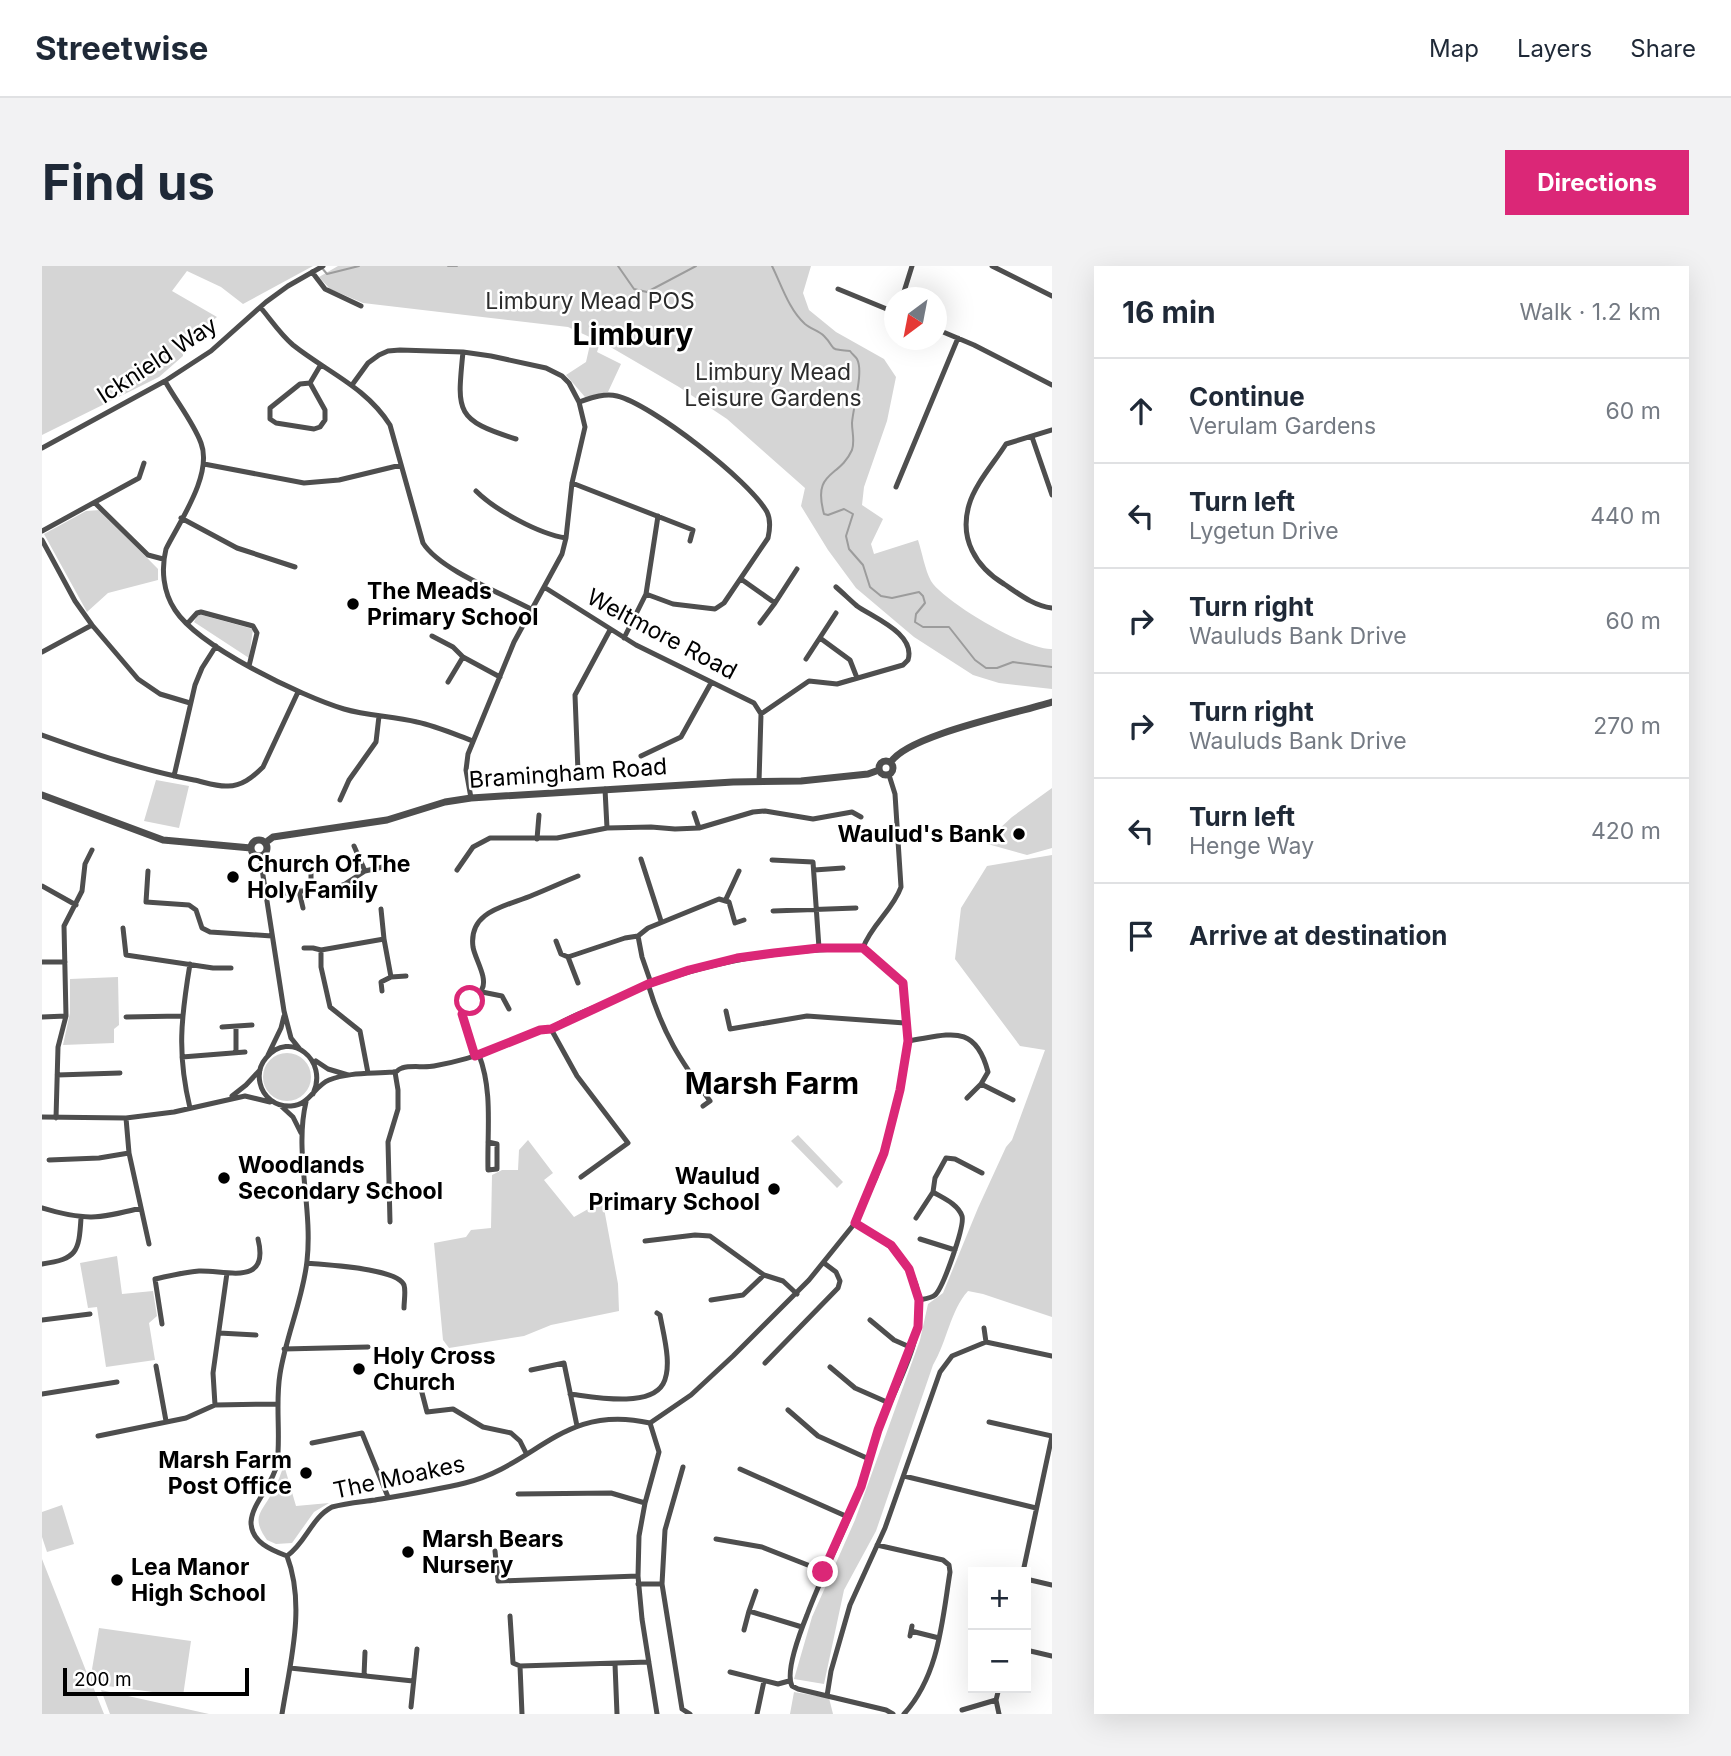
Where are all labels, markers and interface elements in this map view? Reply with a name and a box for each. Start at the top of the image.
text: Streetwise [35,28,209,68]
text: Map [1429,34,1479,63]
text: Layers [1517,34,1592,63]
text: Share [1630,34,1696,63]
button: Directions [1505,150,1689,215]
text: Find us [42,153,215,212]
park label: Limbury Mead POS [485,287,695,315]
north arrow [884,287,947,350]
text: 16 min [1122,294,1216,330]
text: Walk · 1.2 km [1520,298,1661,326]
street label: Icknield Way [92,311,222,409]
district label: Limbury [573,316,693,352]
park label: Limbury Mead Leisure Gardens [684,358,862,412]
text: Continue [1189,381,1305,412]
icon: ahead [1122,392,1160,430]
text: 60 m [1606,397,1661,425]
text: Verulam Gardens [1189,412,1376,440]
text: Turn left [1189,486,1295,517]
icon: left [1122,497,1160,535]
text: 440 m [1590,502,1661,530]
text: Lygetun Drive [1189,517,1339,545]
place label: The Meads Primary School [367,577,538,631]
street label: Weltmore Road [582,583,742,685]
text: Turn right [1189,591,1314,622]
marker: The Meads Primary School [345,596,361,612]
icon: right [1122,602,1160,640]
text: 60 m [1606,607,1661,635]
text: Wauluds Bank Drive [1189,622,1407,650]
text: Turn right [1189,696,1314,727]
icon: right [1122,707,1160,745]
text: 270 m [1593,712,1661,740]
text: Wauluds Bank Drive [1189,727,1407,755]
street label: Bramingham Road [468,752,668,794]
text: Turn left [1189,801,1295,832]
icon: left [1122,812,1160,850]
text: 420 m [1591,817,1661,845]
place label: Waulud's Bank [838,820,1006,848]
marker: Waulud's Bank [1011,826,1027,842]
text: Henge Way [1189,832,1314,860]
place label: Church Of The Holy Family [247,850,410,904]
marker: Church Of The Holy Family [225,869,241,885]
icon: arrive [1122,917,1160,955]
text: Arrive at destination [1189,920,1448,951]
route start [454,985,485,1016]
district label: Marsh Farm [685,1065,859,1101]
place label: Woodlands Secondary School [238,1151,443,1205]
place label: Waulud Primary School [589,1162,760,1216]
marker: Woodlands Secondary School [216,1170,232,1186]
marker: Waulud Primary School [766,1181,782,1197]
place label: Holy Cross Church [373,1342,496,1396]
marker: Holy Cross Church [351,1361,367,1377]
place label: Marsh Farm Post Office [158,1446,292,1500]
street label: The Moakes [331,1449,467,1505]
marker: Marsh Farm Post Office [298,1465,314,1481]
place label: Marsh Bears Nursery [422,1525,564,1579]
marker: Marsh Bears Nursery [400,1544,416,1560]
place label: Lea Manor High School [131,1553,266,1607]
route end [807,1556,838,1587]
map controls [968,1567,1031,1693]
button: + [968,1567,1031,1630]
marker: Lea Manor High School [109,1572,125,1588]
button: − [968,1630,1031,1693]
scale bar [63,1665,248,1697]
text: 200 m [74,1668,132,1691]

